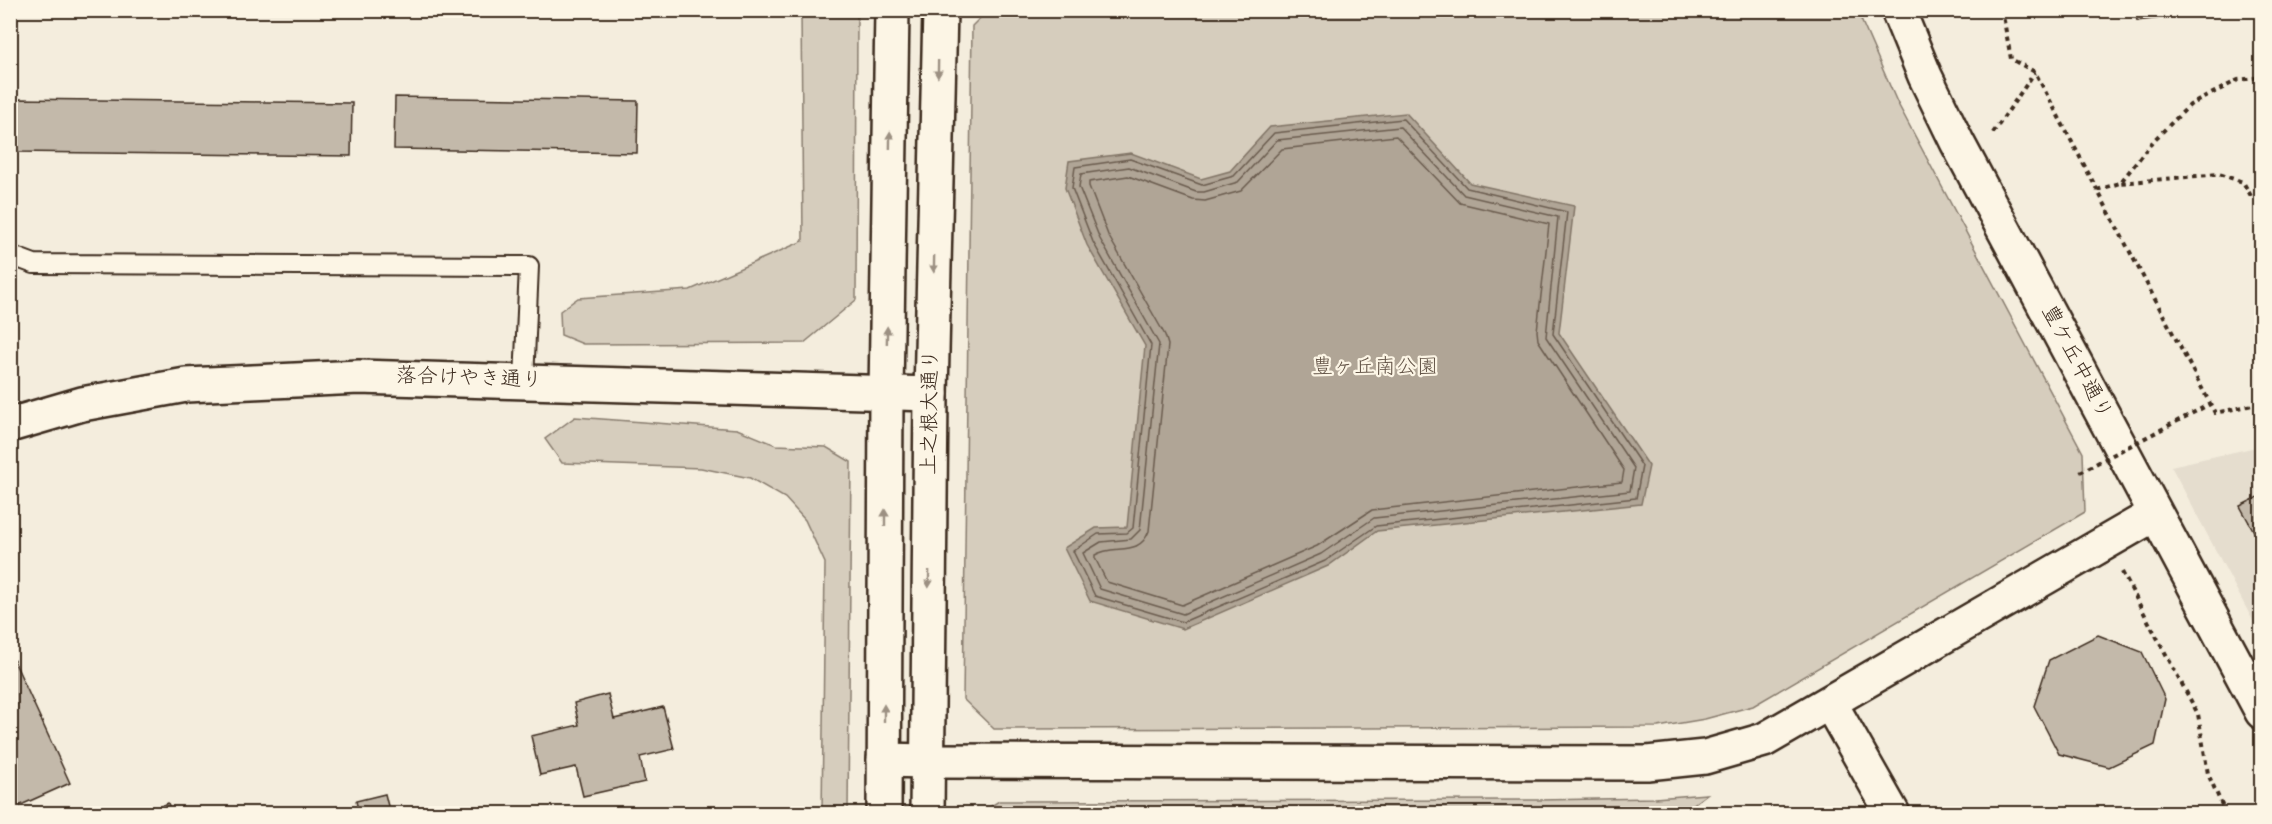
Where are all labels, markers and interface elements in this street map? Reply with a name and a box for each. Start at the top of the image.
one-way arrow [934,59,943,78]
one-way arrow [885,131,895,150]
one-way arrow [929,254,939,273]
street label: 豊ケ丘中通り [2032,300,2118,426]
one-way arrow [882,326,892,345]
street label: 上之根大通り [916,349,948,475]
park label: 豊ヶ丘南公園 [1312,354,1438,384]
street label: 落合けやき通り [395,362,543,398]
one-way arrow [880,509,890,528]
one-way arrow [924,569,934,588]
one-way arrow [880,704,889,723]

